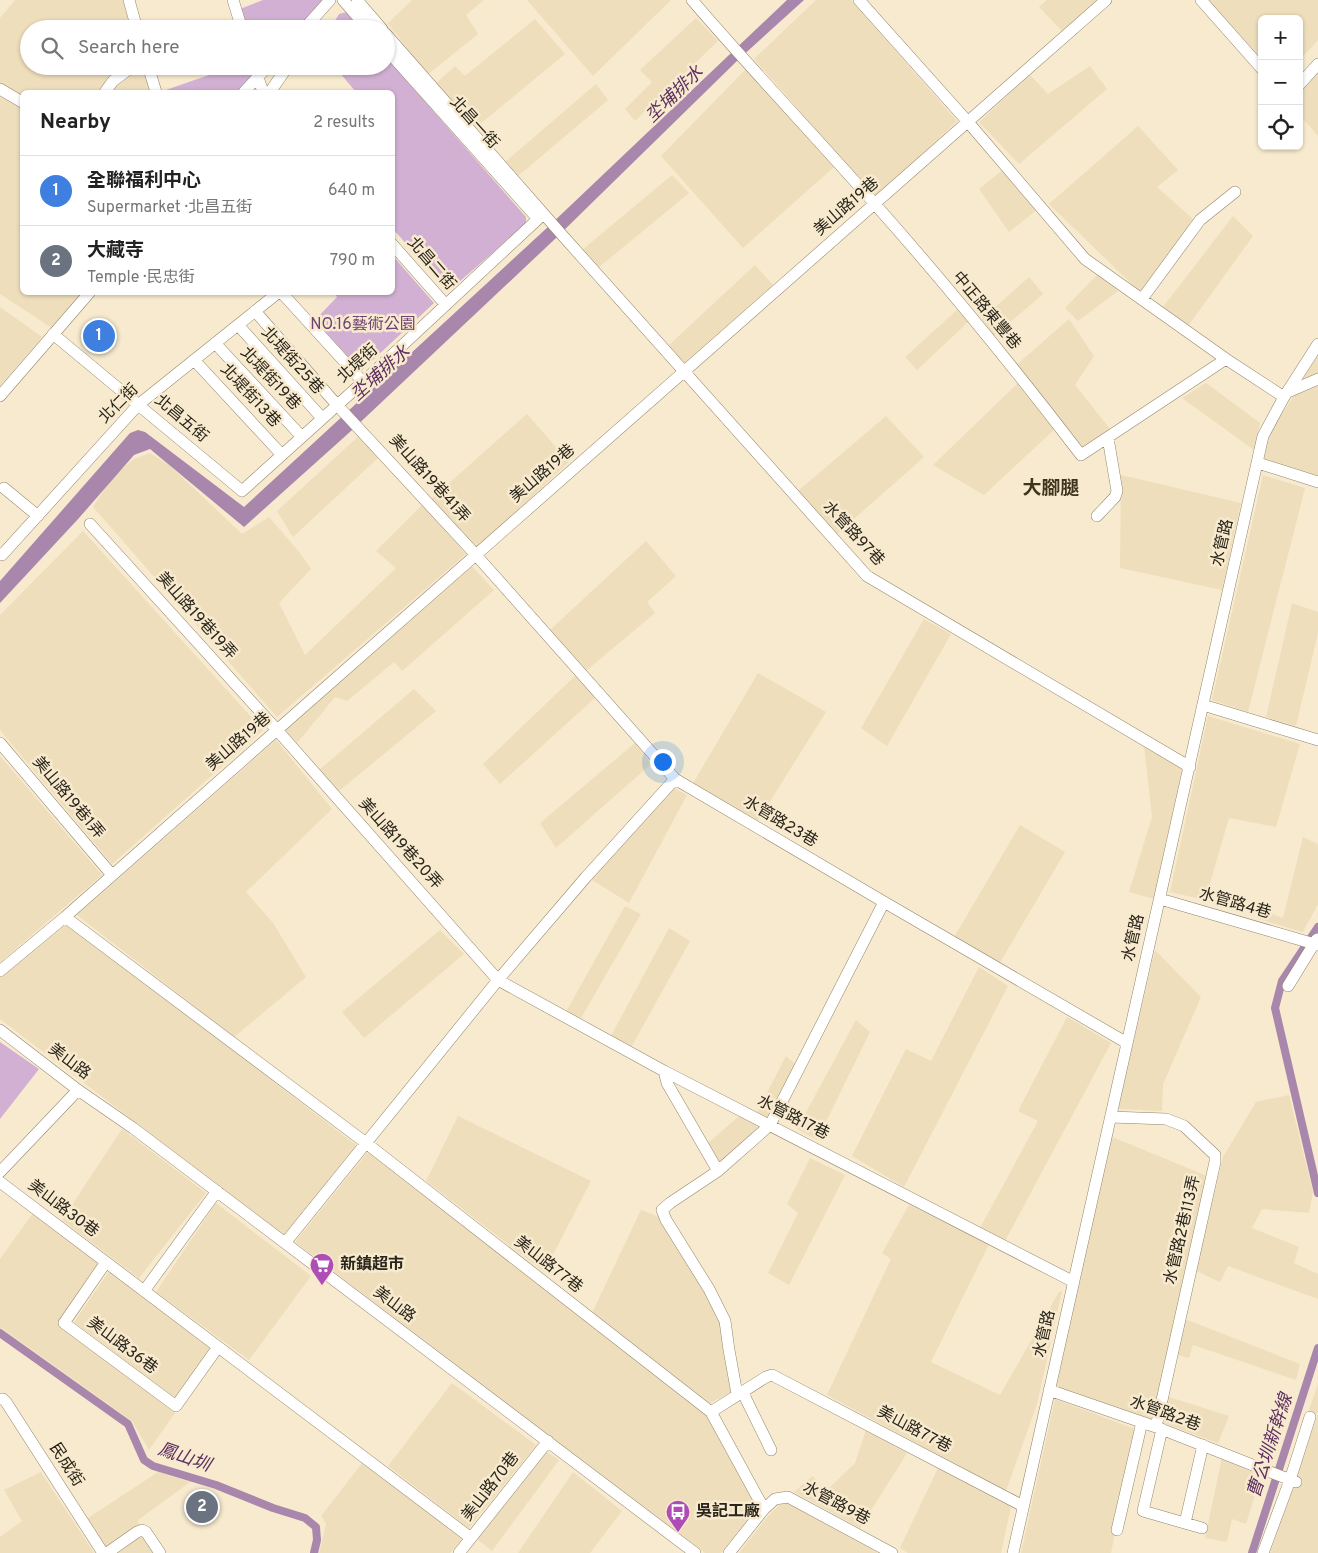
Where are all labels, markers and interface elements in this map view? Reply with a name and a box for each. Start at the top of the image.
map controls [1258,15,1303,150]
button: + [1258,15,1303,60]
search box [20,20,395,75]
icon: search [38,34,66,62]
text: Search here [78,36,180,60]
button: − [1258,60,1303,105]
water label: 坔埔排水 [641,61,710,128]
street label: 北昌一街 [445,93,503,153]
button: locate [1258,105,1303,150]
text: Nearby [40,109,111,136]
text: 2 results [313,113,375,133]
text: 全聯福利中心 [87,169,201,193]
street label: 美山路19巷 [810,173,884,241]
text: 1 [53,181,59,201]
text: 640 m [328,181,375,201]
text: Supermarket · 北昌五街 [87,198,252,218]
street label: 北昌二街 [402,233,460,295]
text: 大藏寺 [87,239,144,263]
text: 2 [51,251,61,271]
text: 790 m [330,251,375,271]
text: Temple · 民忠街 [87,268,195,288]
street label: 中正路東豐巷 [947,268,1025,354]
park label: NO.16藝術公園 [310,315,416,335]
pin: 1 [83,317,115,355]
street label: 北堤街25巷 [257,323,327,399]
street label: 北堤街 [333,341,383,387]
water label: 坔埔排水 [347,341,416,407]
street label: 北堤街19巷 [236,343,304,415]
street label: 北堤街13巷 [216,360,284,432]
street label: 北仁街 [95,380,143,428]
street label: 北昌五街 [150,391,212,447]
street label: 美山路19巷41弄 [384,431,474,527]
street label: 美山路19巷 [506,440,580,508]
district label: 大腳腿 [1022,477,1080,501]
street label: 水管路97巷 [818,497,888,571]
street label: 水管路 [1208,517,1238,569]
street label: 美山路19巷19弄 [151,568,241,664]
street label: 美山路19巷 [202,708,276,776]
your location [650,749,676,775]
street label: 美山路19巷1弄 [28,753,108,843]
street label: 水管路23巷 [739,792,821,852]
street label: 美山路19巷20弄 [354,794,446,894]
street label: 水管路4巷 [1197,884,1273,924]
street label: 水管路 [1119,912,1149,964]
street label: 美山路 [44,1040,94,1084]
street label: 水管路17巷 [754,1091,832,1145]
street label: 水管路2巷113弄 [1161,1173,1205,1287]
street label: 美山路30巷 [24,1176,102,1242]
street label: 美山路77巷 [510,1232,586,1298]
supermarket icon: 新鎮超市 [309,1252,335,1286]
place label: 新鎮超市 [340,1254,404,1275]
street label: 美山路 [369,1283,419,1327]
street label: 水管路 [1030,1308,1060,1360]
street label: 美山路36巷 [83,1313,161,1379]
water label: 曹公圳新幹線 [1243,1389,1299,1501]
street label: 水管路2巷 [1127,1392,1203,1436]
street label: 美山路77巷 [873,1402,955,1458]
water label: 鳳山圳 [155,1438,216,1479]
street label: 民成街 [45,1439,87,1491]
street label: 美山路70巷 [458,1448,524,1526]
street label: 水管路9巷 [799,1478,873,1530]
pin: 2 [186,1488,218,1526]
bus stop icon: 吳記工廠 [665,1499,691,1533]
place label: 吳記工廠 [696,1502,760,1522]

